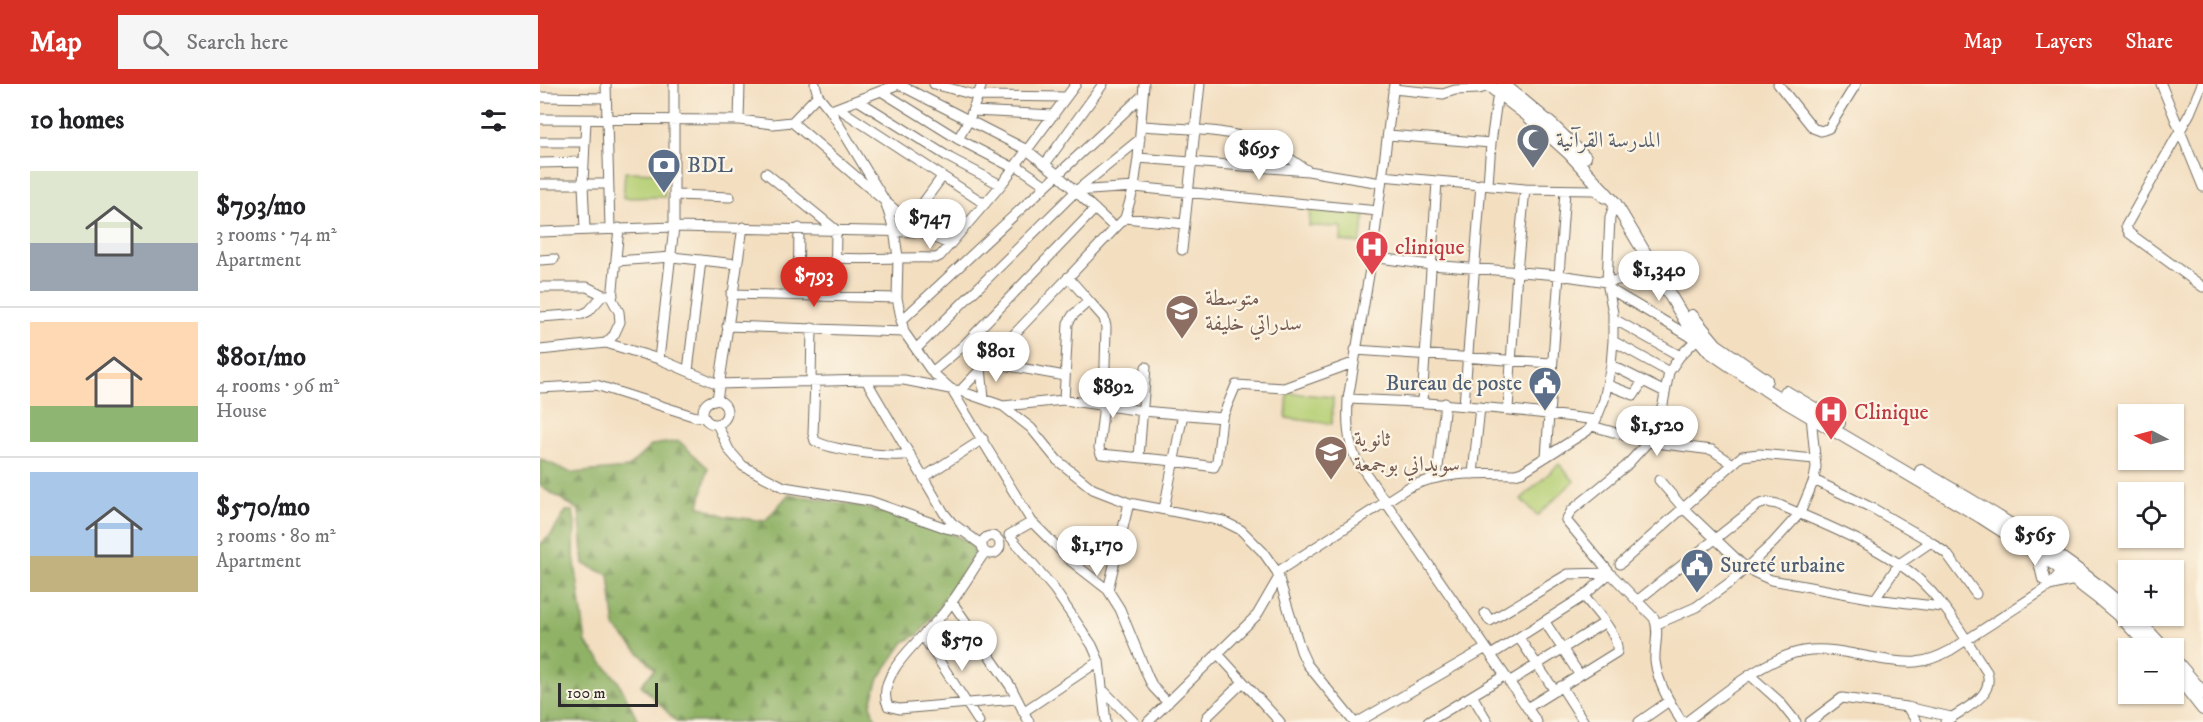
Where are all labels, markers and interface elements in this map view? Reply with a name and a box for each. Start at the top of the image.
search box [118,15,538,69]
text: Map [30,25,82,60]
icon: search [139,26,172,59]
text: Search here [187,29,288,56]
text: Map [1963,29,2002,55]
text: Layers [2035,29,2093,55]
text: Share [2126,29,2173,55]
text: 10 homes [30,104,124,137]
icon: filters [477,104,510,137]
mosque icon: المدرسة القرآنية [1515,122,1551,169]
place label: المدرسة القرآنية [1556,126,1661,154]
pin: $695 [1223,130,1295,181]
text: $695 [1238,137,1280,162]
bank icon: BDL [646,147,682,194]
place label: BDL [687,152,733,179]
text: $793/mo [216,190,306,223]
icon: home [78,195,150,267]
pin: $747 [894,199,966,250]
text: $747 [909,206,951,231]
text: 3 rooms · 74 m² [216,223,337,248]
hospital icon: clinique [1354,229,1390,276]
place label: clinique [1395,234,1465,261]
text: Apartment [216,248,301,273]
pin: $1,340 [1610,251,1708,302]
pin: $793 [778,257,850,308]
text: $1,340 [1632,258,1686,283]
text: $793 [795,264,833,289]
place label: متوسطة سدراتي خليفة [1205,285,1302,341]
school or university icon: متوسطة سدراتي خليفة [1164,293,1200,340]
pin: $801 [960,332,1032,383]
text: $801 [977,339,1015,364]
text: $801/mo [216,341,306,374]
icon: home [78,346,150,418]
public building icon: Bureau de poste [1527,365,1563,412]
pin: $892 [1077,368,1149,419]
place label: Bureau de poste [1385,370,1522,397]
text: 4 rooms · 96 m² [216,374,339,399]
text: $892 [1093,375,1133,400]
hospital icon: Clinique [1813,394,1849,441]
text: House [216,399,267,424]
place label: Clinique [1854,399,1929,426]
north arrow [2118,404,2184,470]
map controls [2118,404,2184,704]
pin: $1,520 [1608,406,1706,457]
text: $1,520 [1630,413,1684,438]
place label: ثانوية سويداني بوجمعة [1354,426,1460,482]
school or university icon: ثانوية سويداني بوجمعة [1313,434,1349,481]
button: locate [2118,482,2184,548]
text: $570/mo [216,491,310,524]
icon: home [78,496,150,568]
pin: $565 [1999,516,2071,567]
text: $565 [2014,523,2056,548]
text: 3 rooms · 80 m² [216,524,336,549]
pin: $1,170 [1048,526,1146,577]
text: $1,170 [1071,533,1123,558]
public building icon: Sureté urbaine [1679,547,1715,594]
text: Apartment [216,549,301,574]
place label: Sureté urbaine [1720,552,1845,579]
button: + [2118,560,2184,626]
pin: $570 [926,621,998,672]
text: $570 [941,628,983,653]
button: − [2118,638,2184,704]
scale bar [558,680,658,708]
text: 100 m [567,683,606,703]

